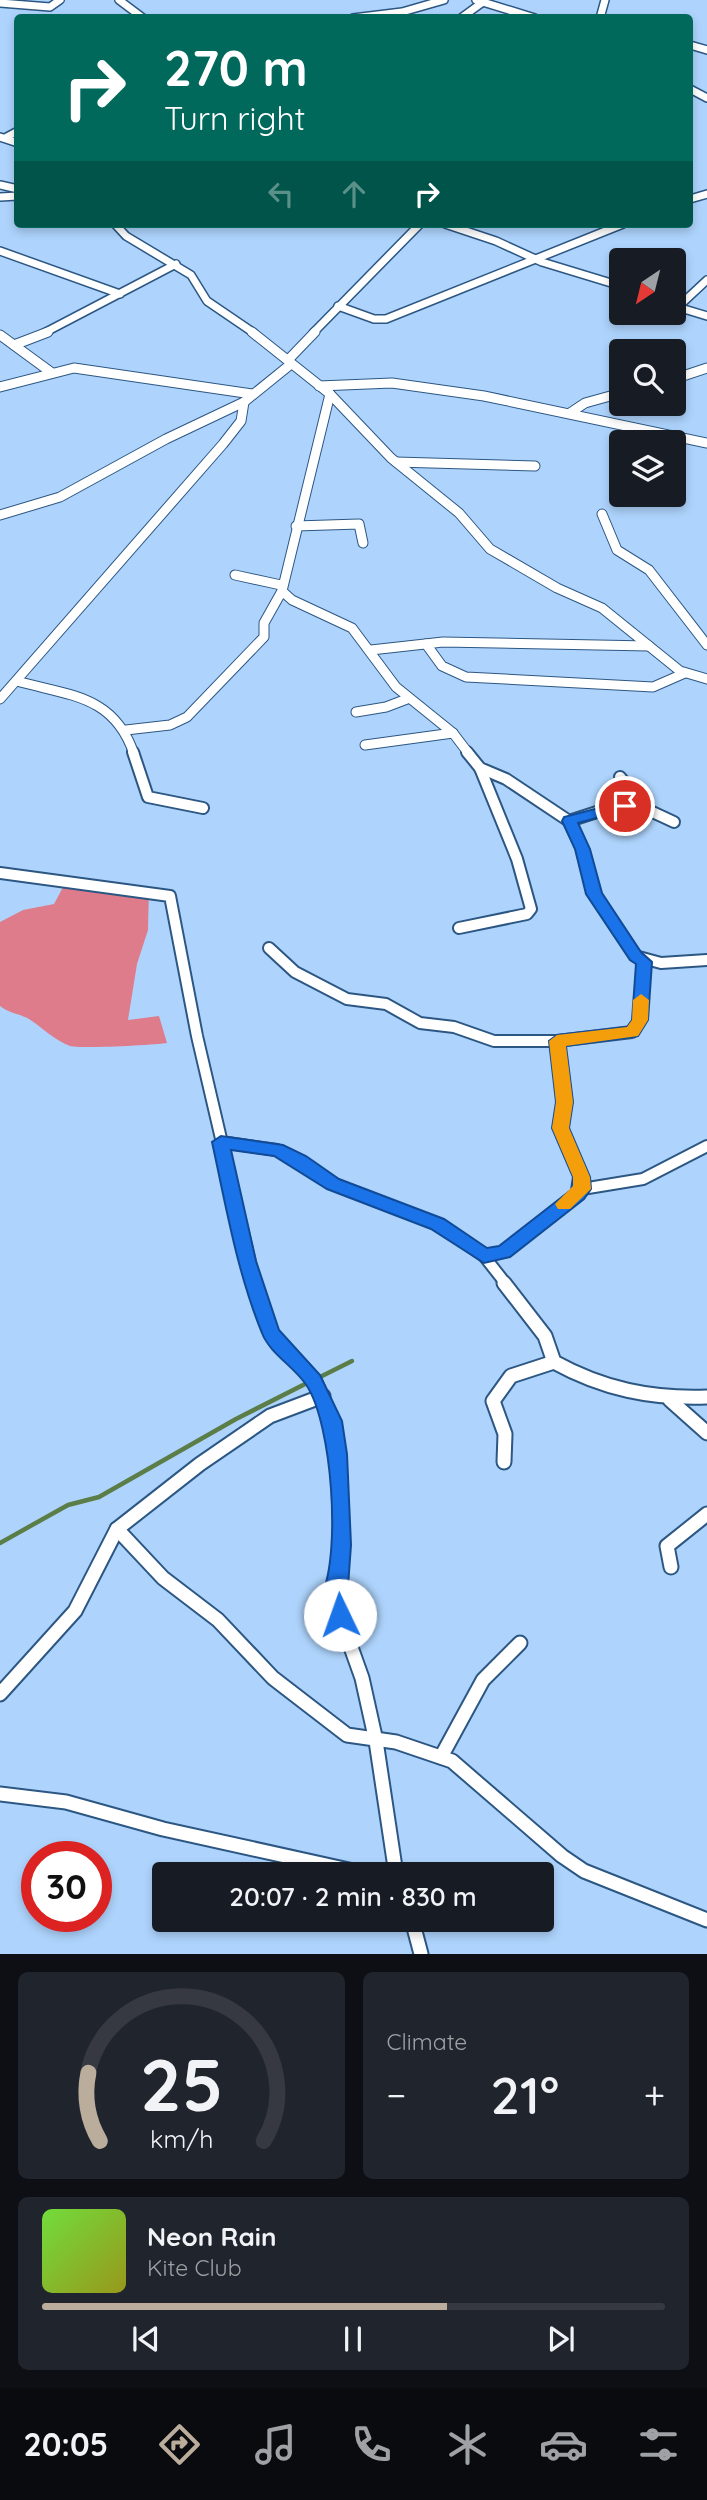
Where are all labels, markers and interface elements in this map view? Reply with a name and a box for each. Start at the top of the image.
text: 270 m [164,37,308,98]
icon: right [49,42,140,133]
text: Turn right [164,98,305,138]
icon: left [262,175,300,213]
icon: ahead [335,175,373,213]
icon: right [408,175,446,213]
north arrow [609,248,686,326]
map controls [609,248,686,507]
button: search [609,339,686,416]
button: layers [609,430,686,507]
pin [595,776,655,836]
icon: arrive [606,787,644,825]
position arrow [303,1578,377,1652]
speed limit sign: 30 [21,1841,112,1932]
text: 20:07 · 2 min · 830 m [229,1880,477,1913]
text: Climate [387,2027,467,2056]
text: 25 [140,2039,223,2130]
text: 21° [491,2062,559,2127]
text: − [387,2071,406,2119]
text: + [644,2071,665,2119]
text: km/h [150,2123,213,2154]
text: Neon Rain [147,2220,276,2253]
text: Kite Club [147,2253,242,2282]
icon: previous [127,2320,165,2358]
icon: pause [334,2320,372,2358]
icon: next [542,2320,580,2358]
icon: directions [155,2420,204,2469]
icon: music [251,2420,300,2469]
icon: phone [347,2420,396,2469]
icon: climate [443,2420,492,2469]
icon: car [539,2420,588,2469]
icon: filters [634,2420,683,2469]
text: 20:05 [23,2424,108,2464]

